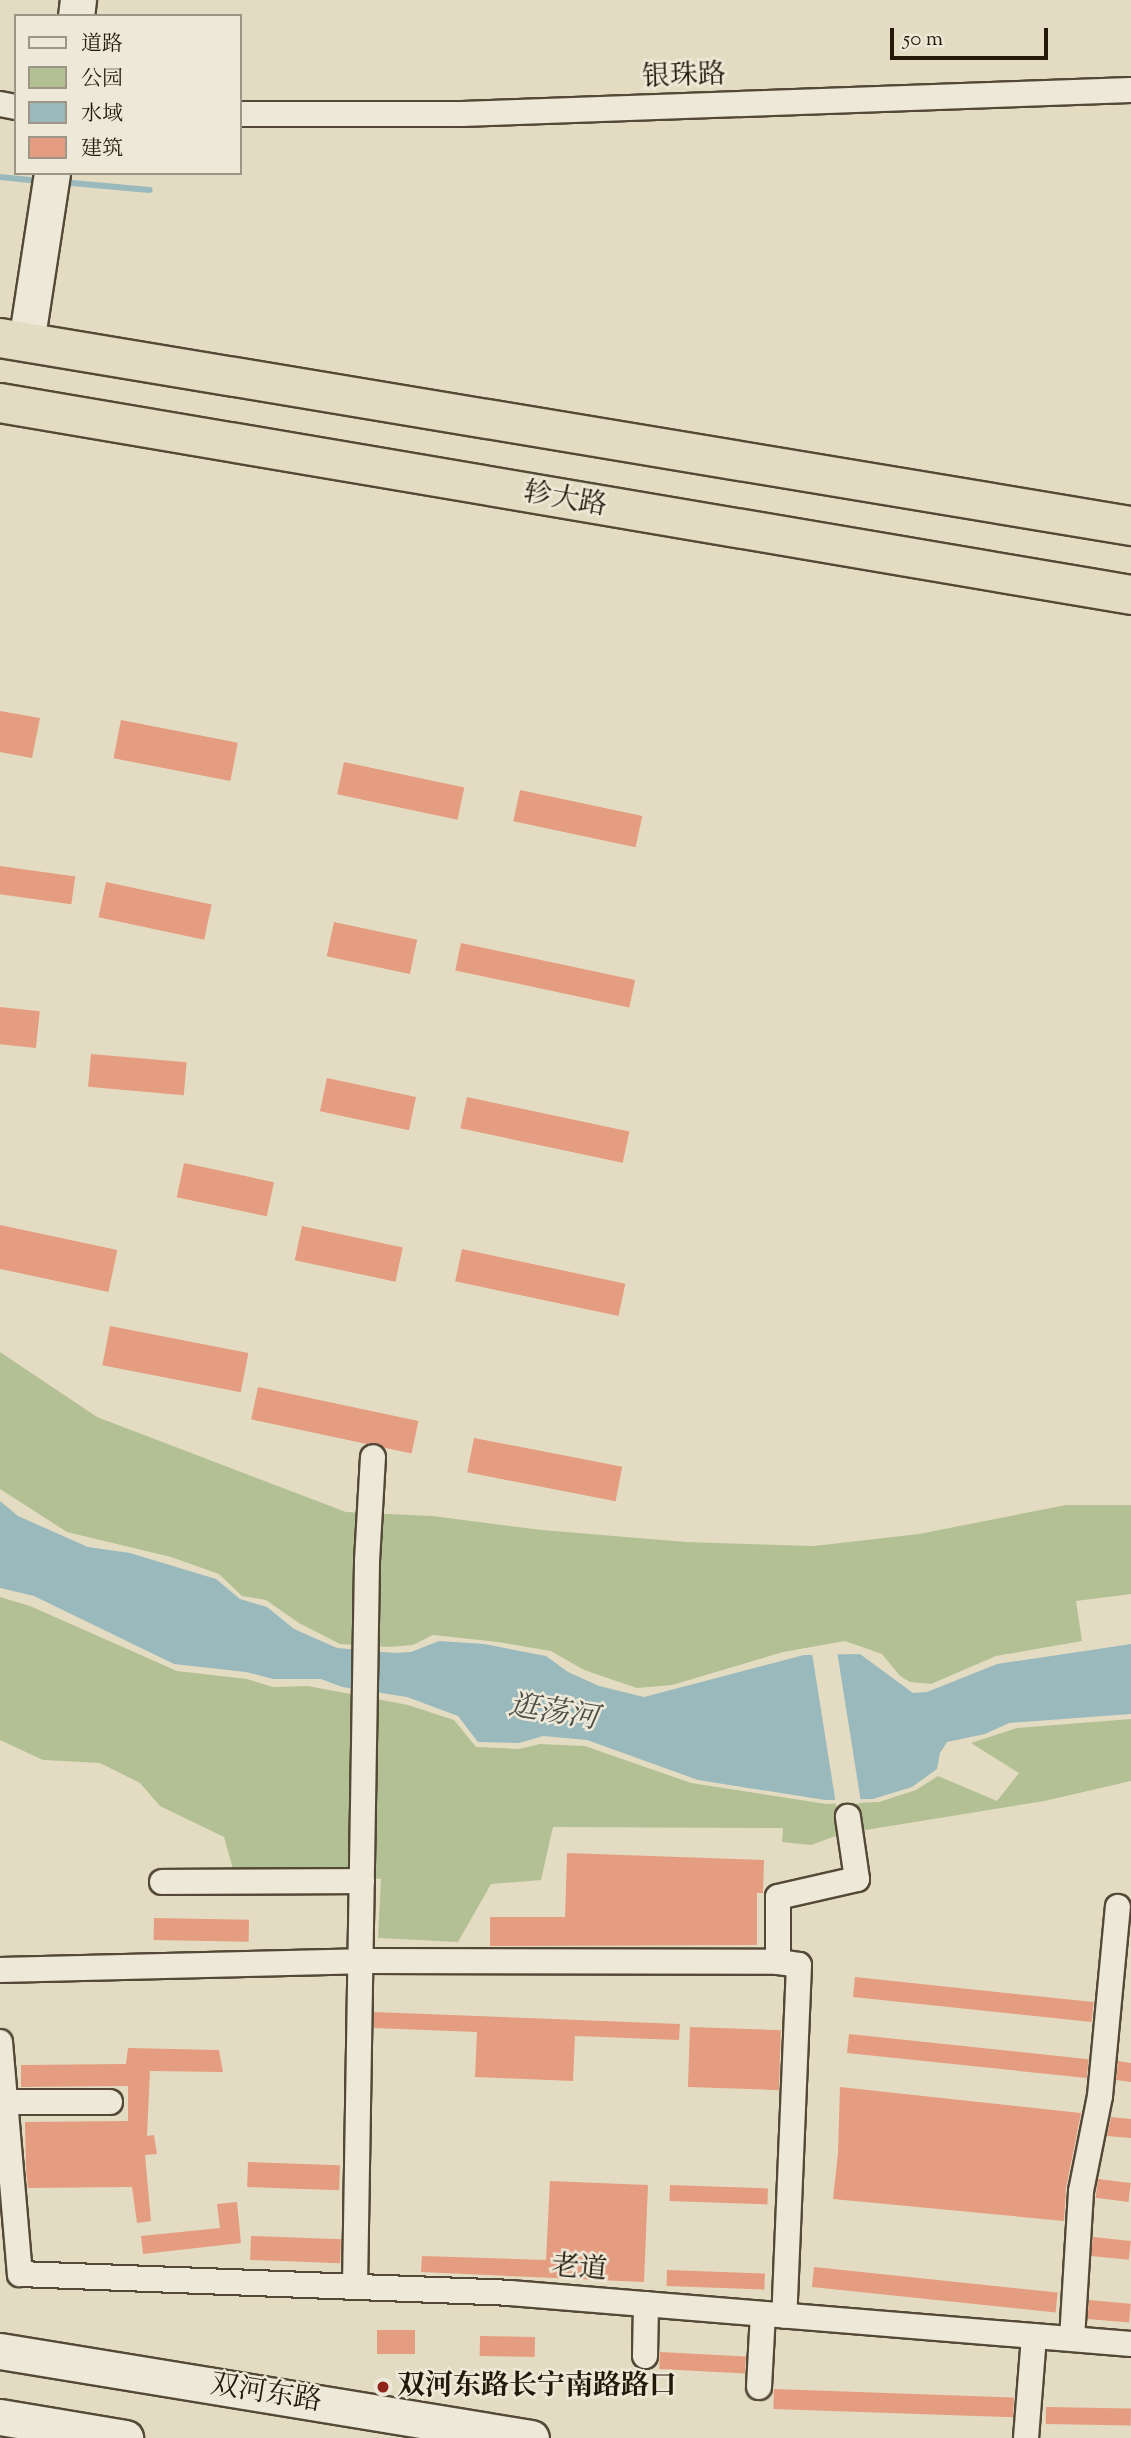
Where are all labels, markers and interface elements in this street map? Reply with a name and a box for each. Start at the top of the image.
legend [14,14,242,175]
scale bar [893,14,1050,58]
text: 50 m [903,25,943,55]
text: 道路 [81,30,123,60]
street label: 银珠路 [641,59,727,95]
text: 公园 [81,65,123,95]
text: 水域 [81,100,123,130]
text: 建筑 [81,135,123,165]
street label: 轸大路 [521,476,609,524]
water label: 逛荡河 [506,1689,600,1739]
street label: 老道 [550,2250,608,2288]
street label: 双河东路 [208,2369,324,2419]
place label: 双河东路长宁南路路口 [397,2370,677,2404]
marker: 双河东路长宁南路路口 [375,2379,391,2395]

